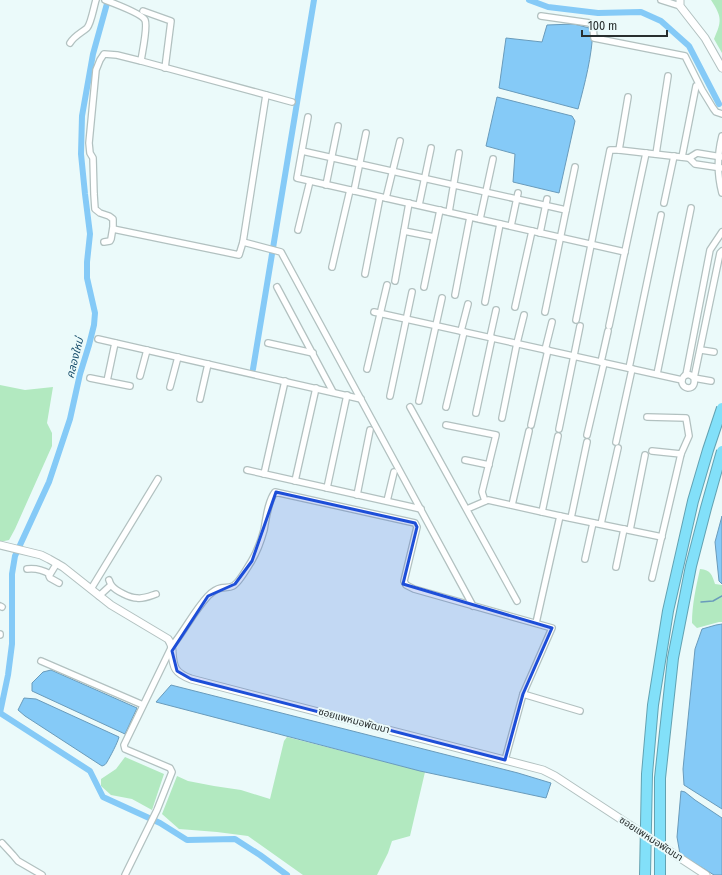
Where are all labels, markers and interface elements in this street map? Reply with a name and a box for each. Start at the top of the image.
scale bar [582,12,667,38]
text: 100 m [588,19,617,33]
water label: คลองใหม่ [64,334,87,380]
street label: ซอยแพหมอพัฒนา [317,706,391,736]
street label: ซอยแพหมอพัฒนา [617,814,685,864]

